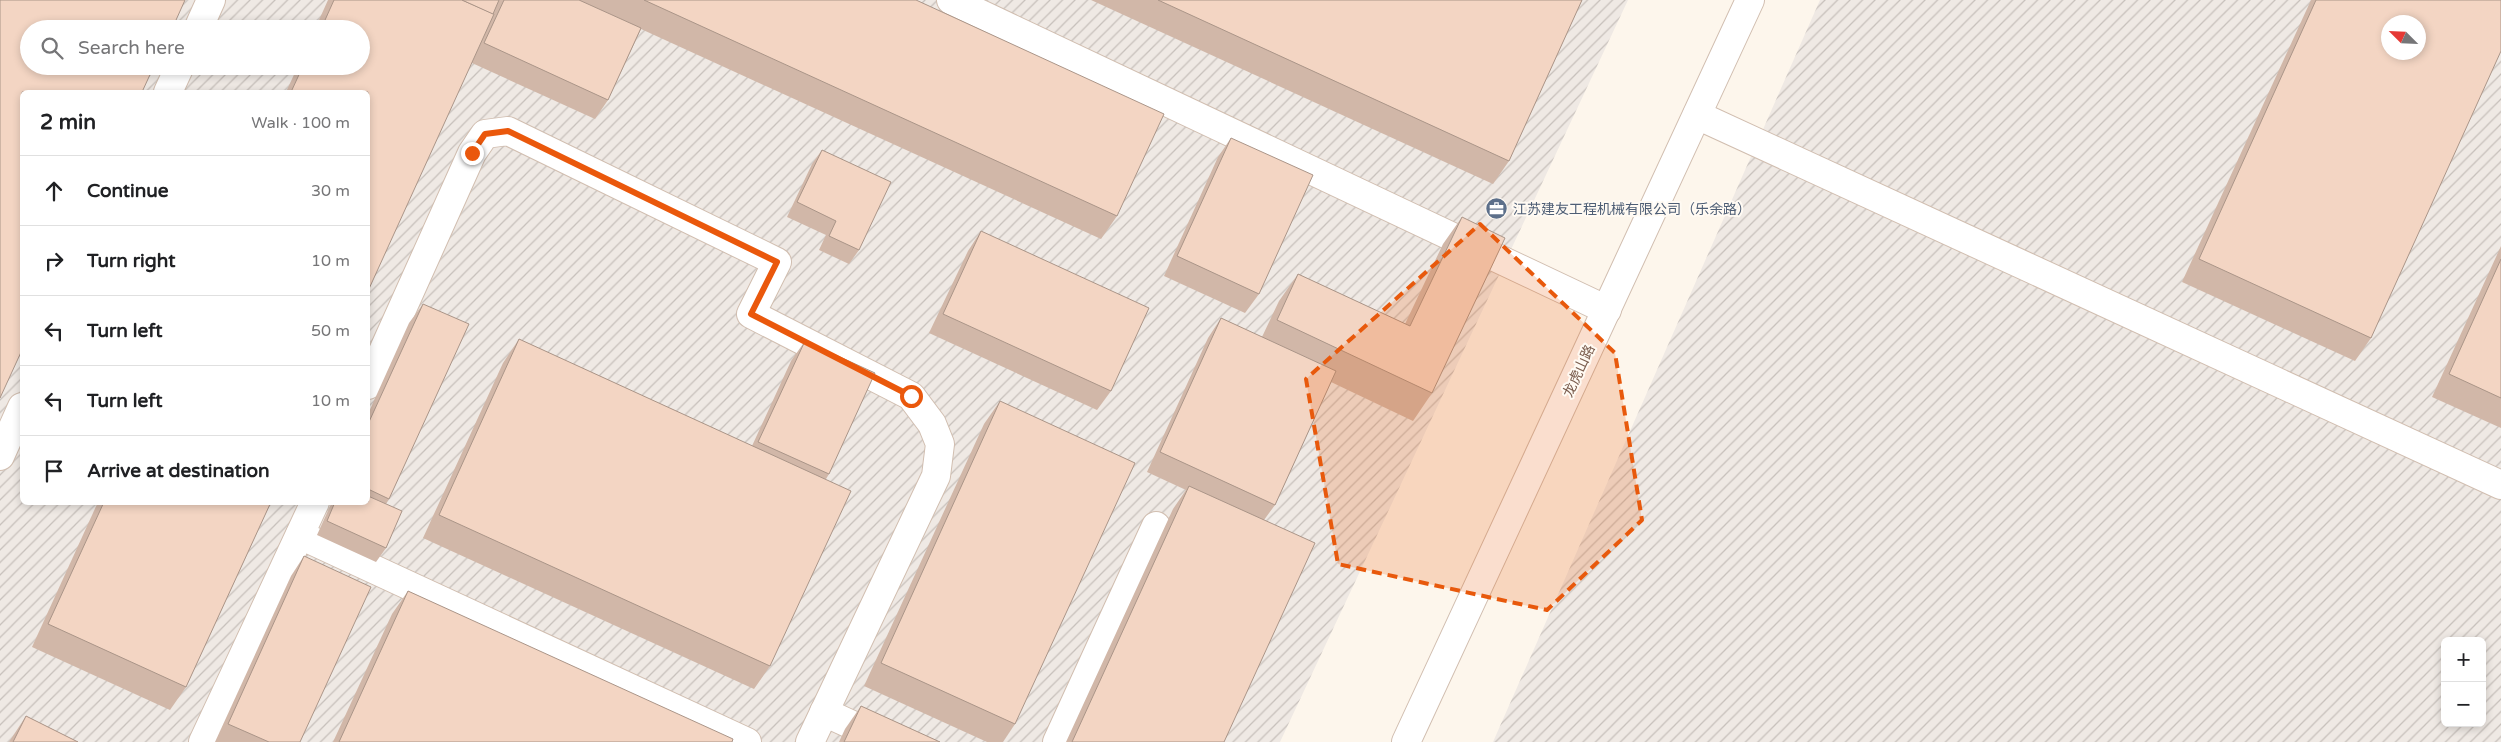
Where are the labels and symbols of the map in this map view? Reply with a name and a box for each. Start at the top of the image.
north arrow [2381,15,2426,60]
route end [461,142,484,165]
office icon: 江苏建友工程机械有限公司（乐余路） [1485,197,1509,221]
place label: 江苏建友工程机械有限公司（乐余路） [1513,201,1751,218]
street label: 龙虎山路 [1559,342,1599,400]
route start [900,385,923,408]

